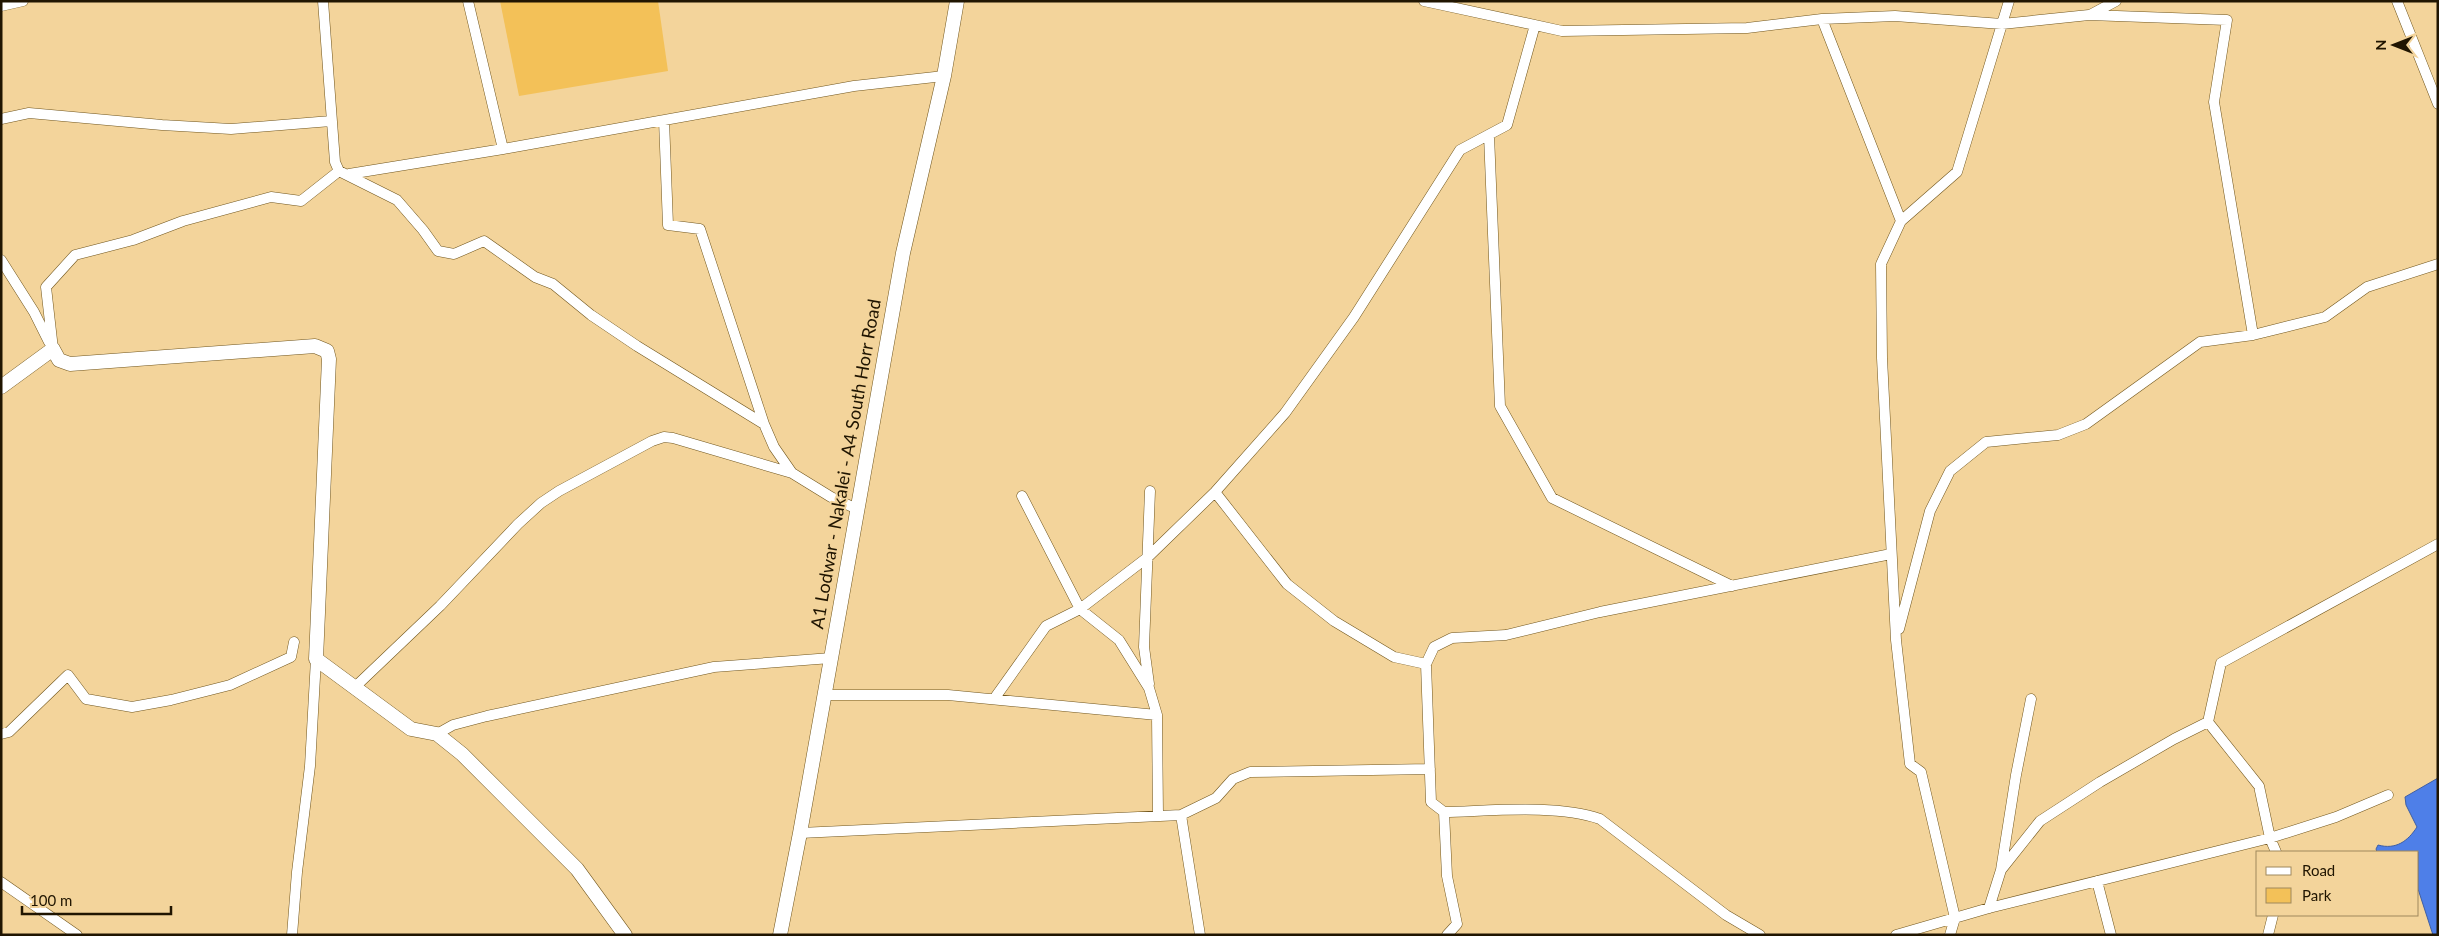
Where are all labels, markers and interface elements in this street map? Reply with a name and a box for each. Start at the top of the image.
north arrow [2369,20,2419,70]
text: N [2372,40,2389,50]
street label: A1 Lodwar - Nakalei - A4 South Horr Road [805,297,885,630]
legend [2256,851,2419,916]
text: Road [2302,861,2335,879]
scale bar [22,884,171,916]
text: Park [2302,886,2332,904]
text: 100 m [30,891,72,909]

